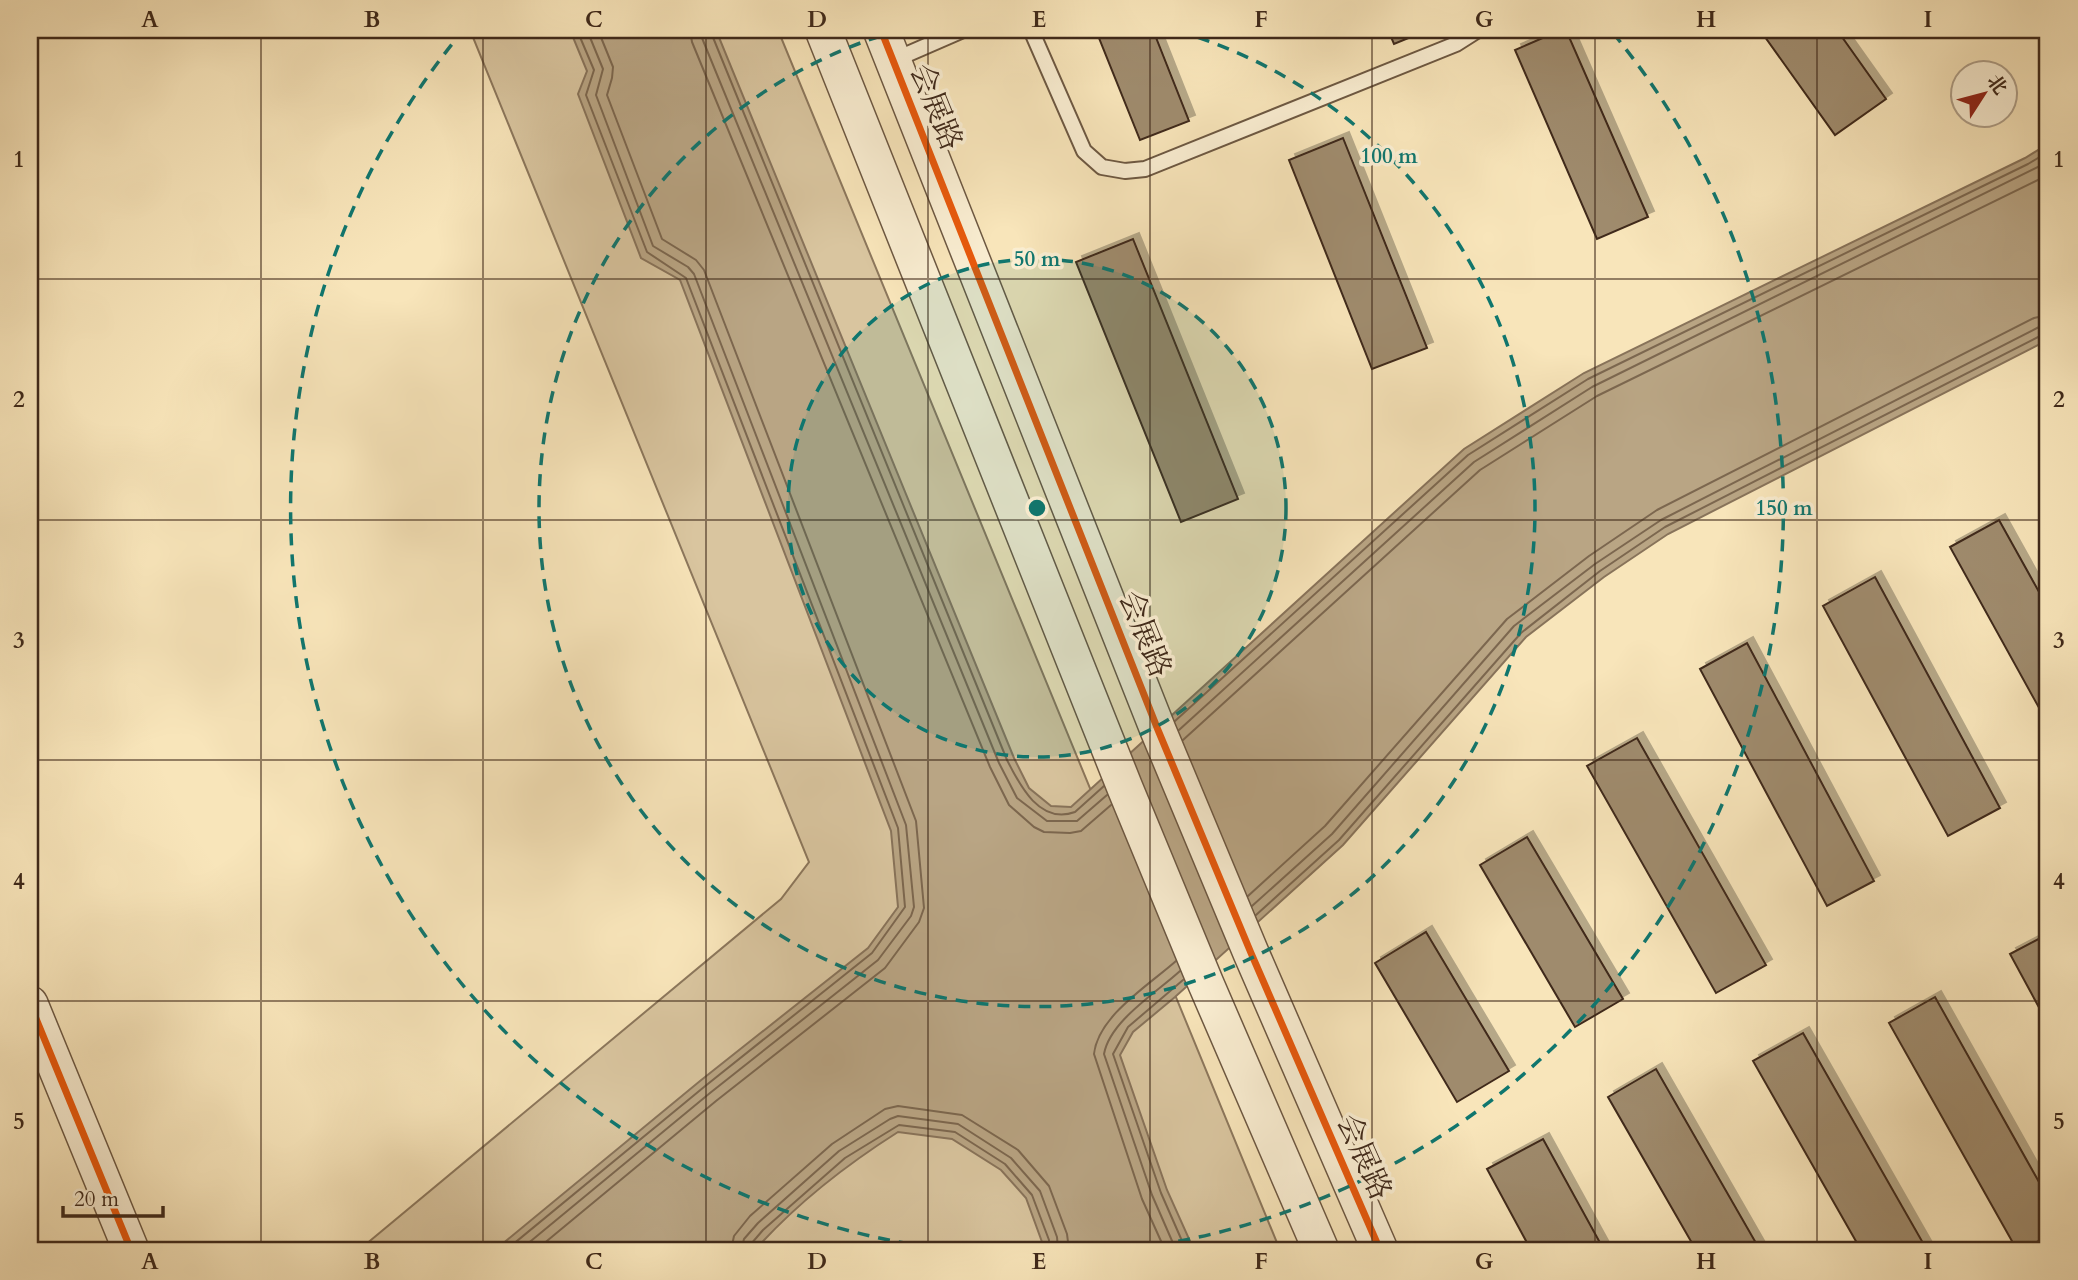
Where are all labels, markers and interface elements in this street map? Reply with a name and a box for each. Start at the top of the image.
text: A [141,4,159,35]
text: B [364,4,380,35]
text: C [585,4,603,35]
text: D [807,4,827,35]
text: E [1032,4,1046,35]
text: F [1254,4,1268,35]
text: G [1475,4,1494,35]
text: H [1696,4,1716,35]
text: I [1924,4,1932,35]
street label: 会展路 [900,58,972,156]
north arrow [1948,60,2018,130]
text: 北 [1981,69,2013,100]
text: 100 m [1360,142,1418,171]
text: 1 [13,144,25,175]
text: 1 [2053,144,2065,175]
text: 50 m [1014,245,1061,274]
text: 2 [13,384,25,415]
text: 2 [2053,384,2065,415]
text: 150 m [1755,494,1813,523]
centre of rings [1025,496,1049,520]
street label: 会展路 [1109,585,1181,683]
text: 3 [13,625,25,656]
text: 3 [2053,625,2065,656]
text: 4 [13,866,25,897]
text: 4 [2053,866,2065,897]
text: 5 [13,1106,25,1137]
text: 5 [2053,1106,2065,1137]
street label: 会展路 [1327,1108,1401,1206]
scale bar [63,1175,163,1219]
text: 20 m [74,1185,119,1214]
text: A [141,1246,159,1277]
text: B [364,1246,380,1277]
text: C [585,1246,603,1277]
text: D [807,1246,827,1277]
text: E [1032,1246,1046,1277]
text: F [1254,1246,1268,1277]
text: G [1475,1246,1494,1277]
text: H [1696,1246,1716,1277]
text: I [1924,1246,1932,1277]

